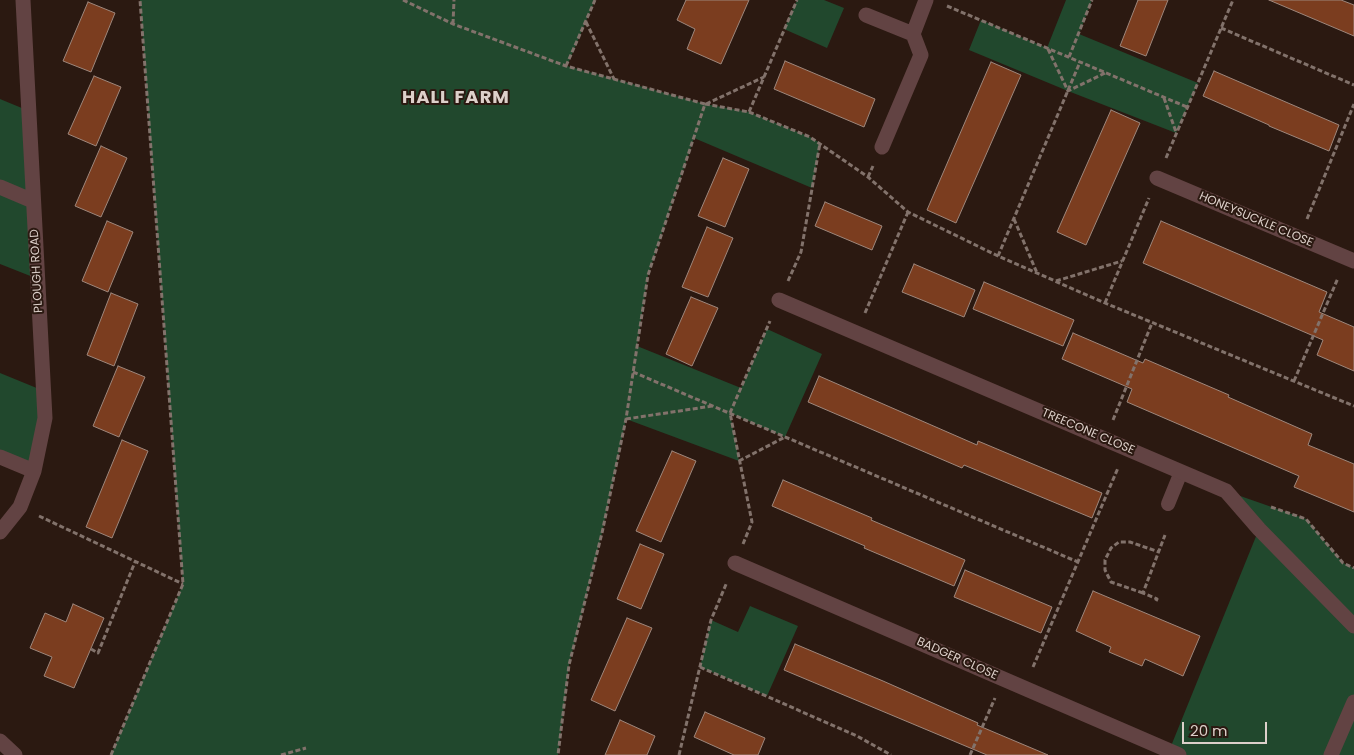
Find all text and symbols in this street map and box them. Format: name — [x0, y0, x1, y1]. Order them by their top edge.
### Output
district label: HALL FARM — [401, 87, 511, 109]
street label: HONEYSUCKLE CLOSE — [1197, 189, 1315, 251]
street label: PLOUGH ROAD — [28, 229, 46, 313]
street label: TREECONE CLOSE — [1039, 406, 1137, 458]
street label: BADGER CLOSE — [914, 635, 1000, 683]
scale bar — [1184, 712, 1269, 744]
text: 20 m — [1190, 720, 1228, 741]

